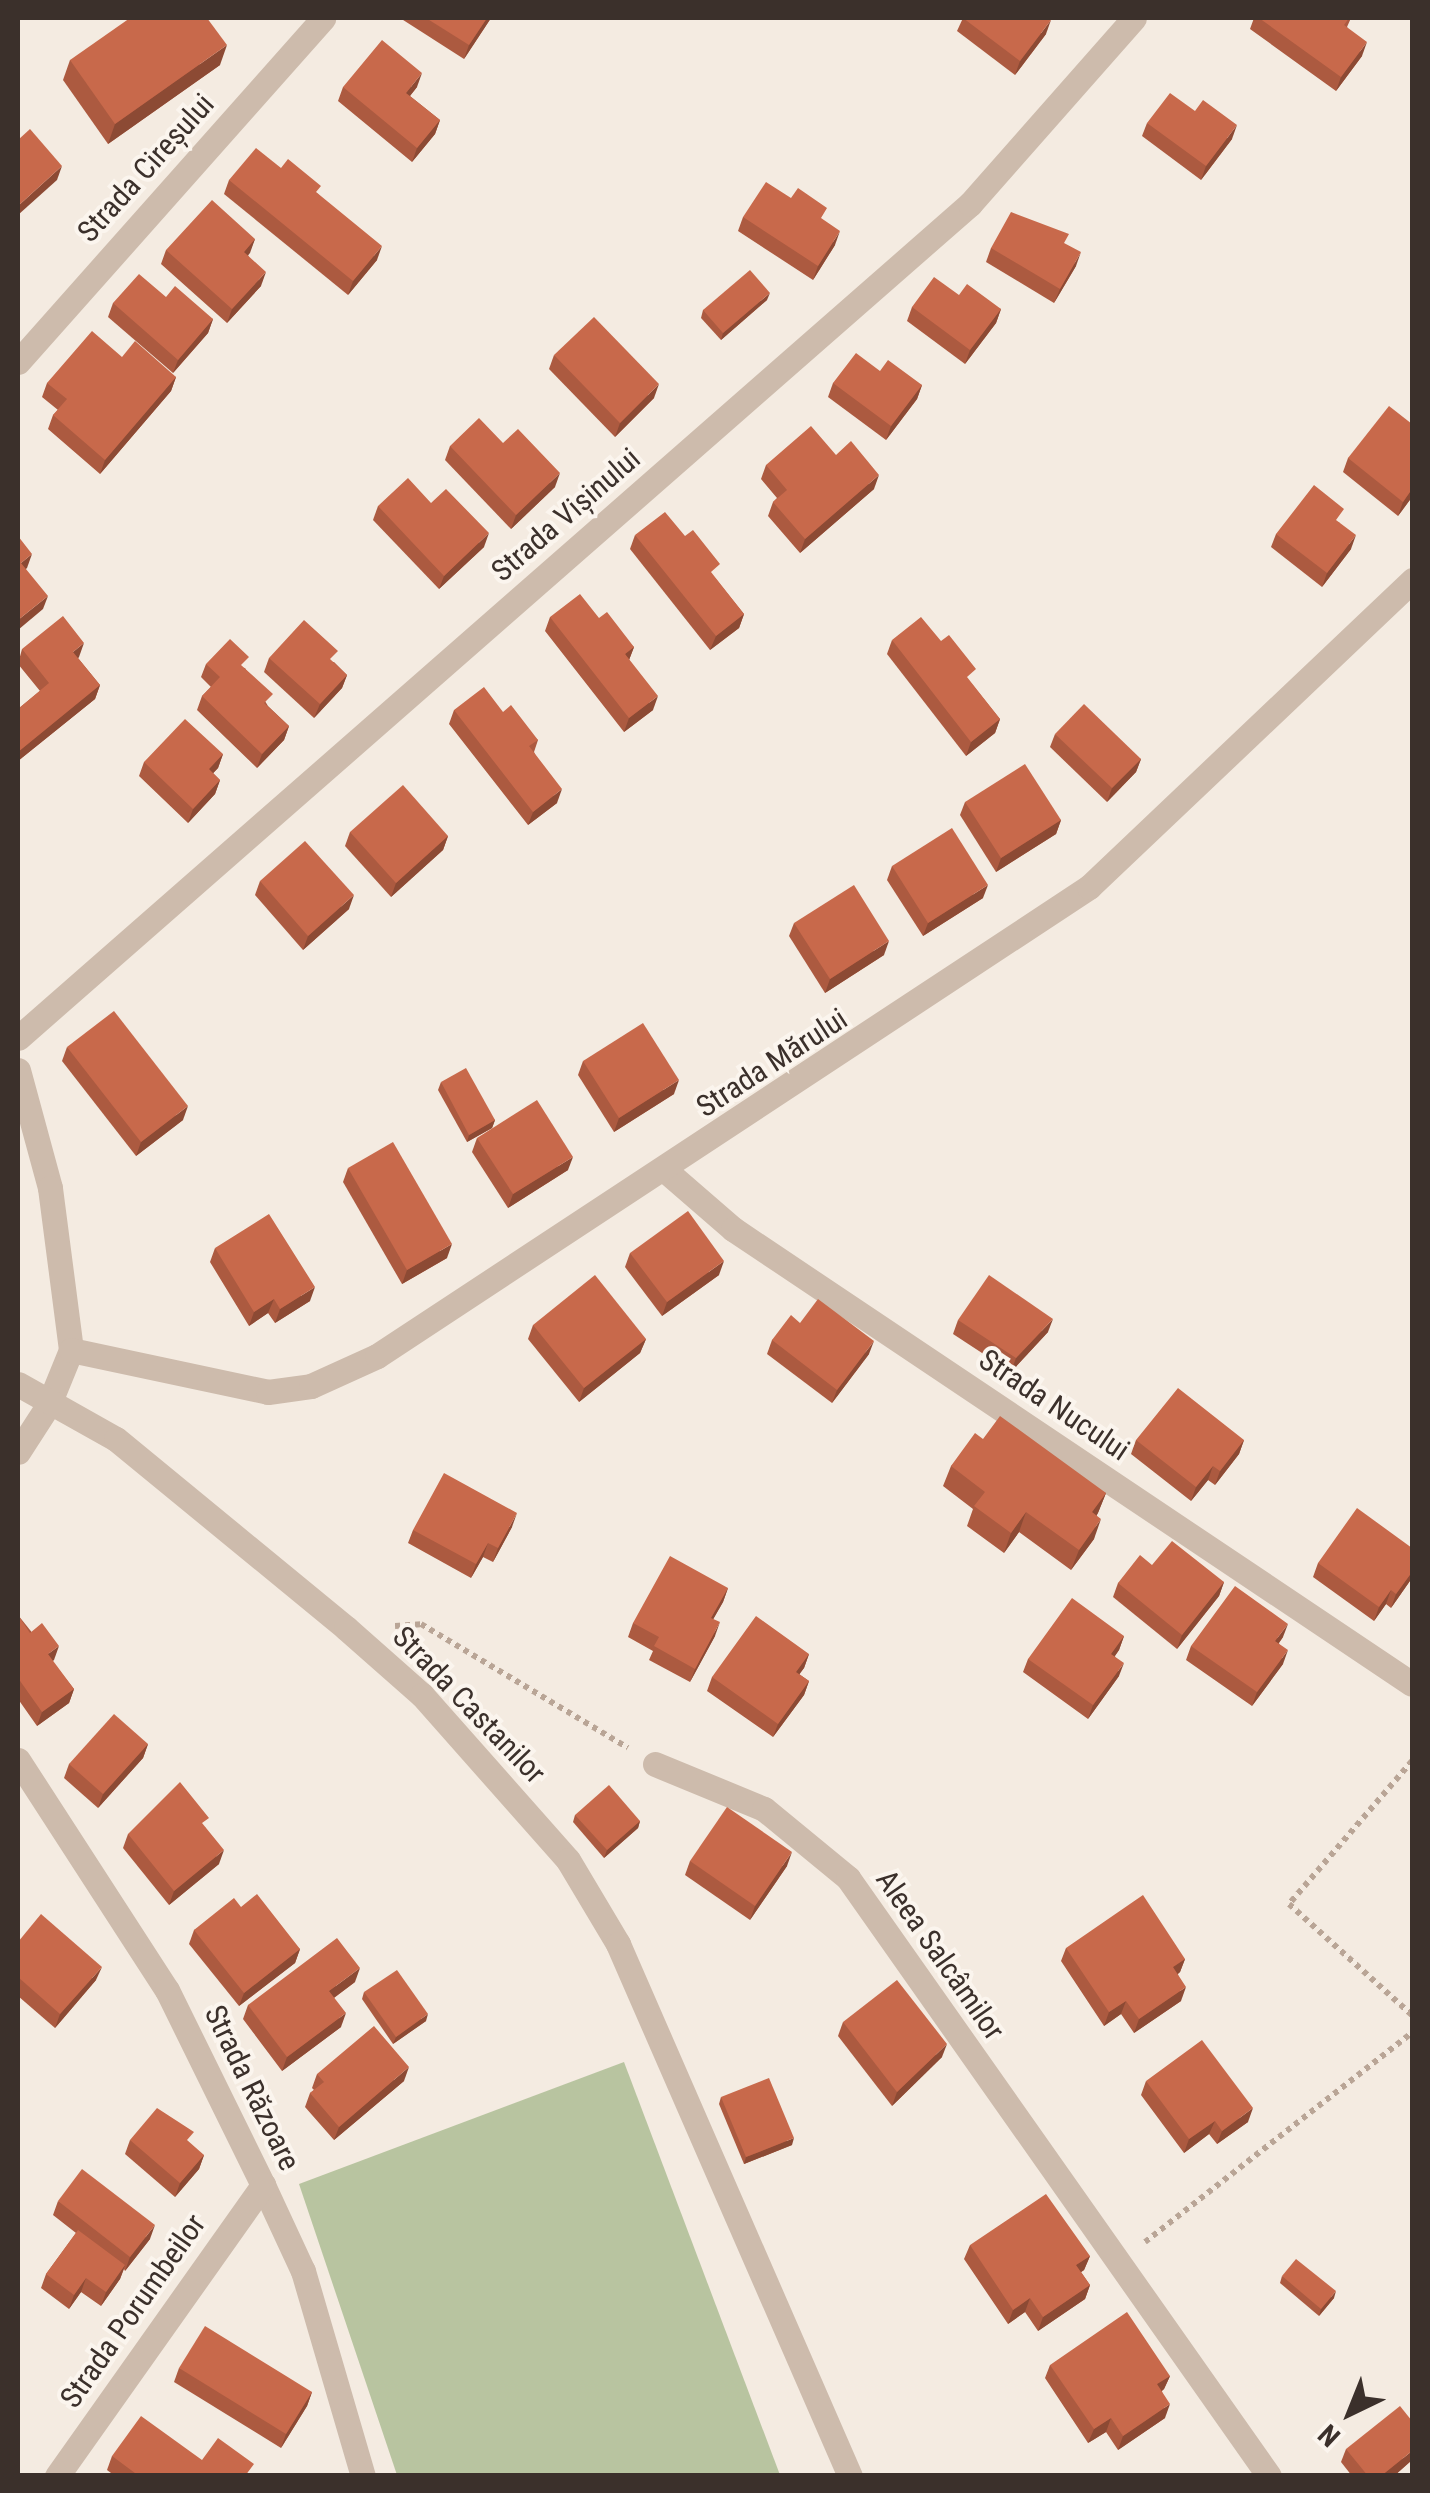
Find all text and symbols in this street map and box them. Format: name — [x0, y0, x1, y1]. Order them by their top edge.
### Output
street label: Strada Cireșului — [70, 87, 222, 249]
street label: Strada Vișinului — [484, 441, 648, 589]
street label: Strada Mărului — [690, 1001, 854, 1125]
street label: Strada Nucului — [972, 1342, 1136, 1468]
street label: Strada Castanilor — [385, 1619, 553, 1791]
street label: Aleea Salcâmilor — [868, 1863, 1012, 2047]
street label: Strada Răzoare — [197, 2000, 307, 2176]
street label: Strada Porumbeilor — [53, 2207, 213, 2415]
north arrow — [1300, 2363, 1400, 2463]
text: N — [1312, 2417, 1347, 2453]

